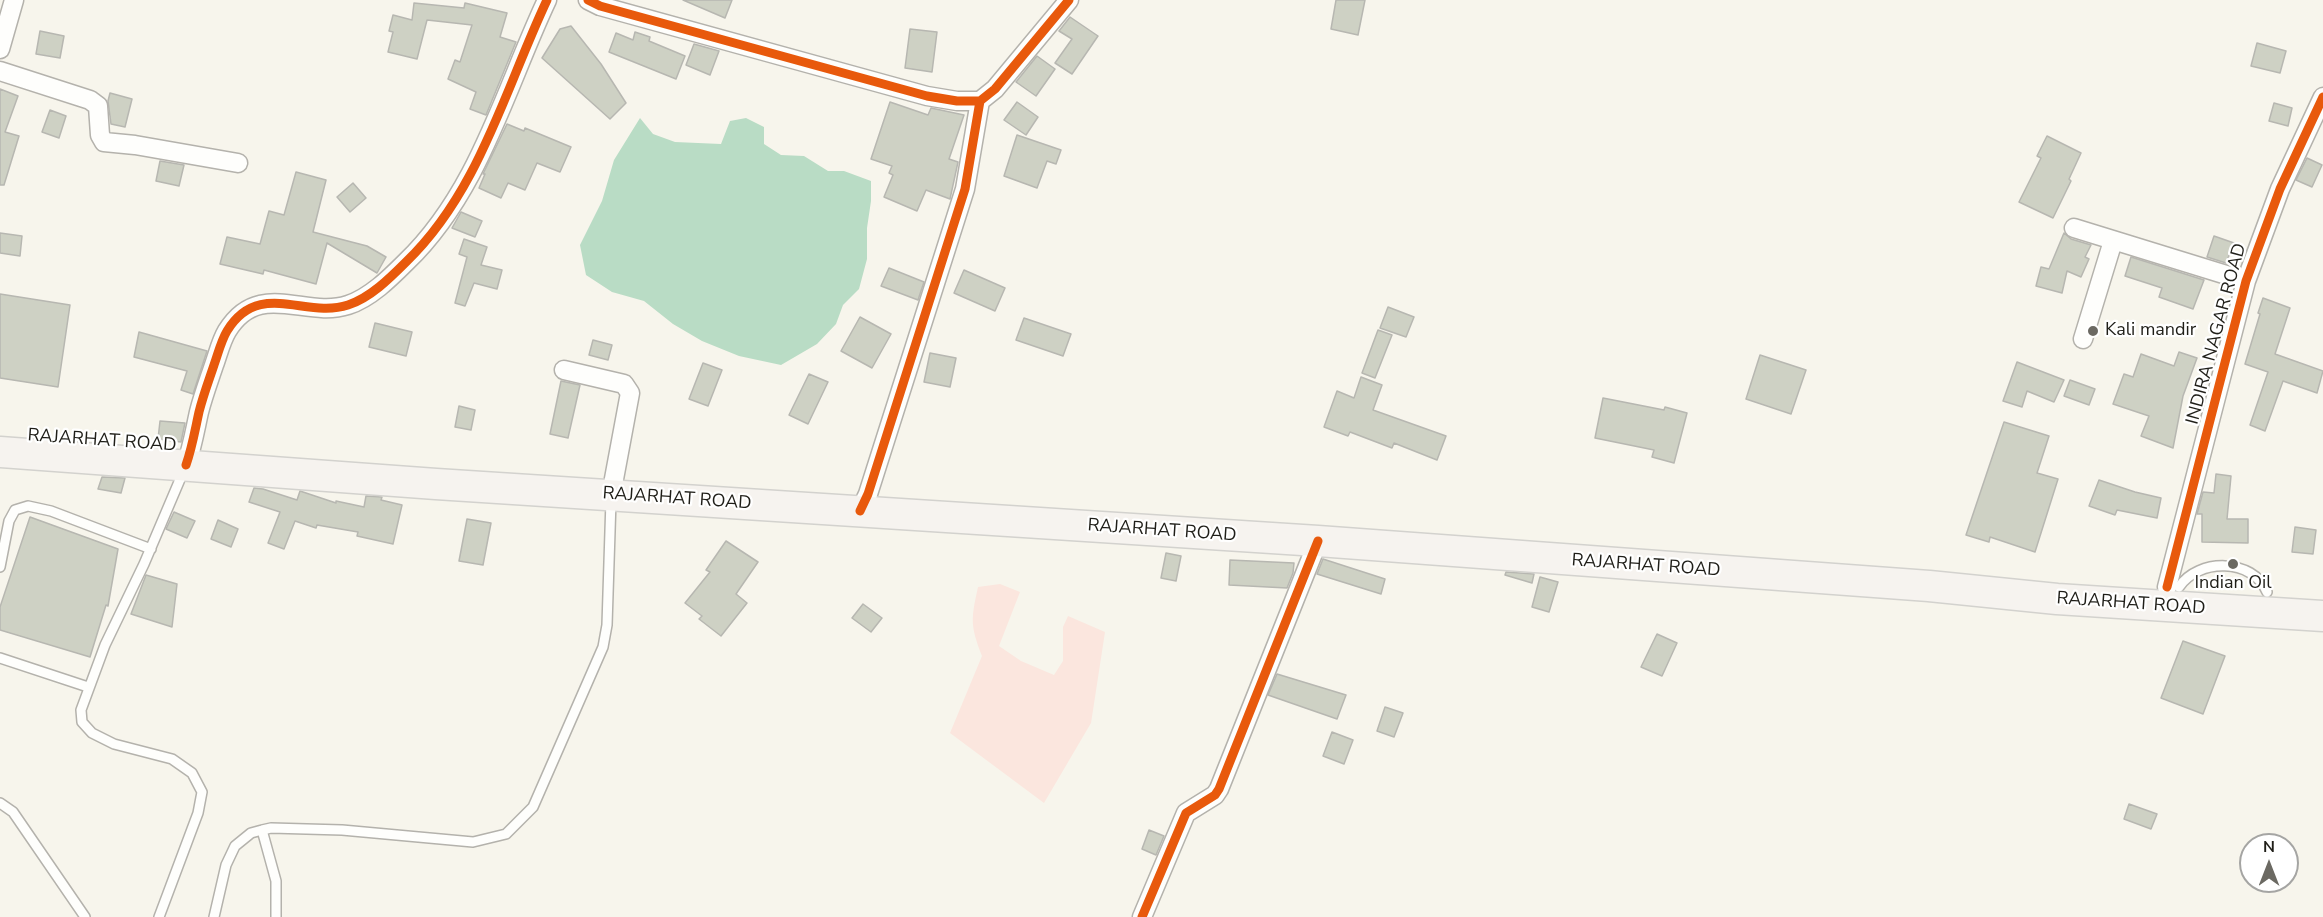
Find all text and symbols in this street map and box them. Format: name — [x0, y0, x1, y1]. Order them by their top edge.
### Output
street label: INDIRA NAGAR ROAD — [2182, 241, 2252, 427]
place label: Kali mandir — [2105, 320, 2196, 342]
marker: Kali mandir — [2086, 324, 2100, 338]
street label: RAJARHAT ROAD — [27, 425, 177, 457]
street label: RAJARHAT ROAD — [602, 483, 752, 515]
street label: RAJARHAT ROAD — [1087, 515, 1237, 547]
street label: RAJARHAT ROAD — [1571, 550, 1721, 582]
marker: Indian Oil — [2226, 557, 2240, 571]
place label: Indian Oil — [2194, 573, 2272, 595]
street label: RAJARHAT ROAD — [2056, 588, 2206, 620]
north arrow — [2239, 833, 2299, 893]
text: N — [2263, 836, 2275, 858]

